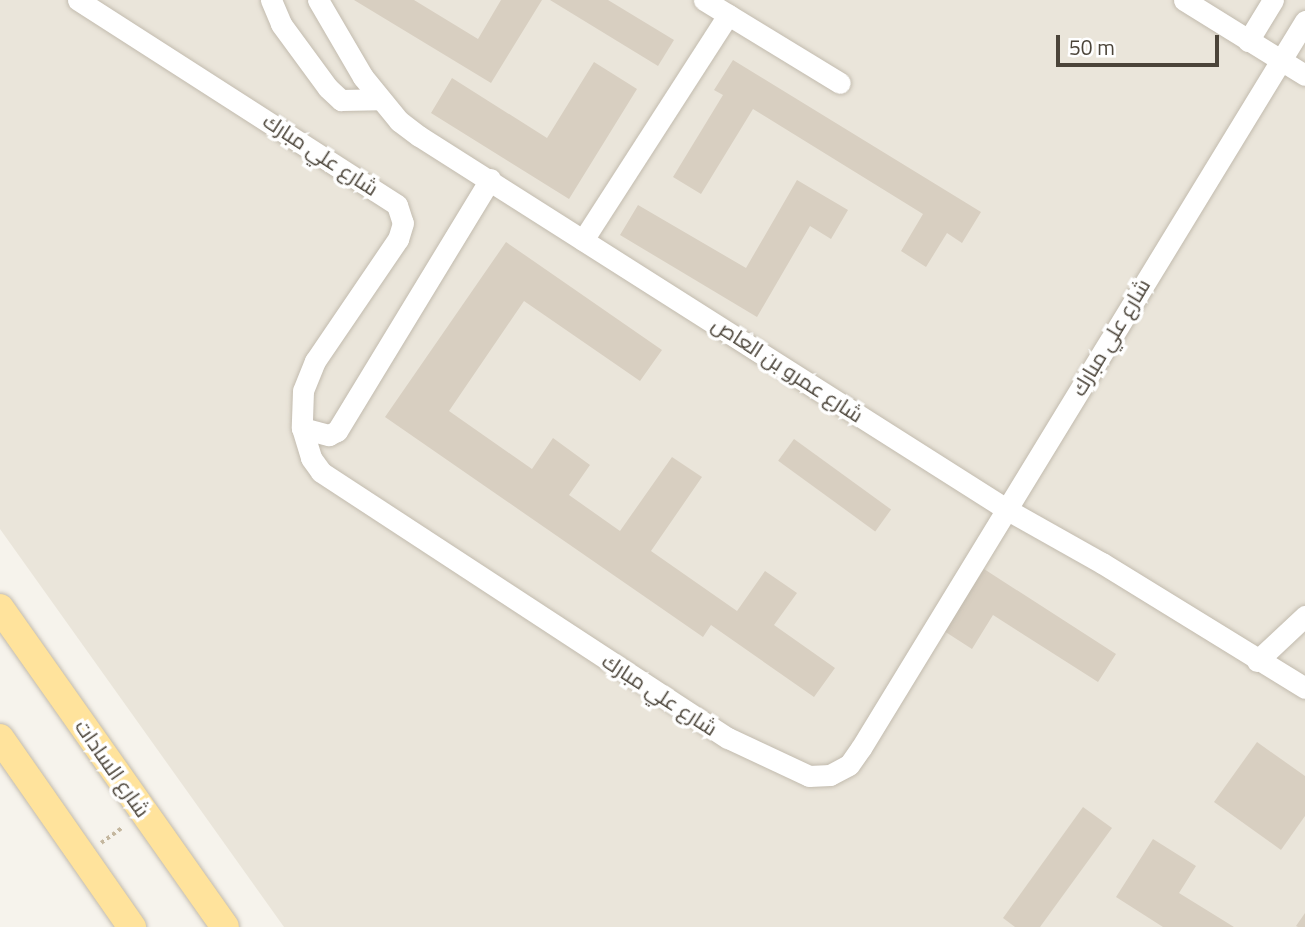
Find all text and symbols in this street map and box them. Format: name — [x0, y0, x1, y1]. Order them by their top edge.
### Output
scale bar — [1060, 21, 1223, 65]
text: 50 m — [1069, 31, 1115, 63]
street label: شارع علي مبارك — [259, 107, 383, 201]
street label: شارع علي مبارك — [1065, 274, 1155, 400]
street label: شارع عمرو بن العاص — [708, 311, 868, 427]
street label: شارع علي مبارك — [598, 647, 722, 741]
street label: شارع السادات — [70, 714, 156, 822]

